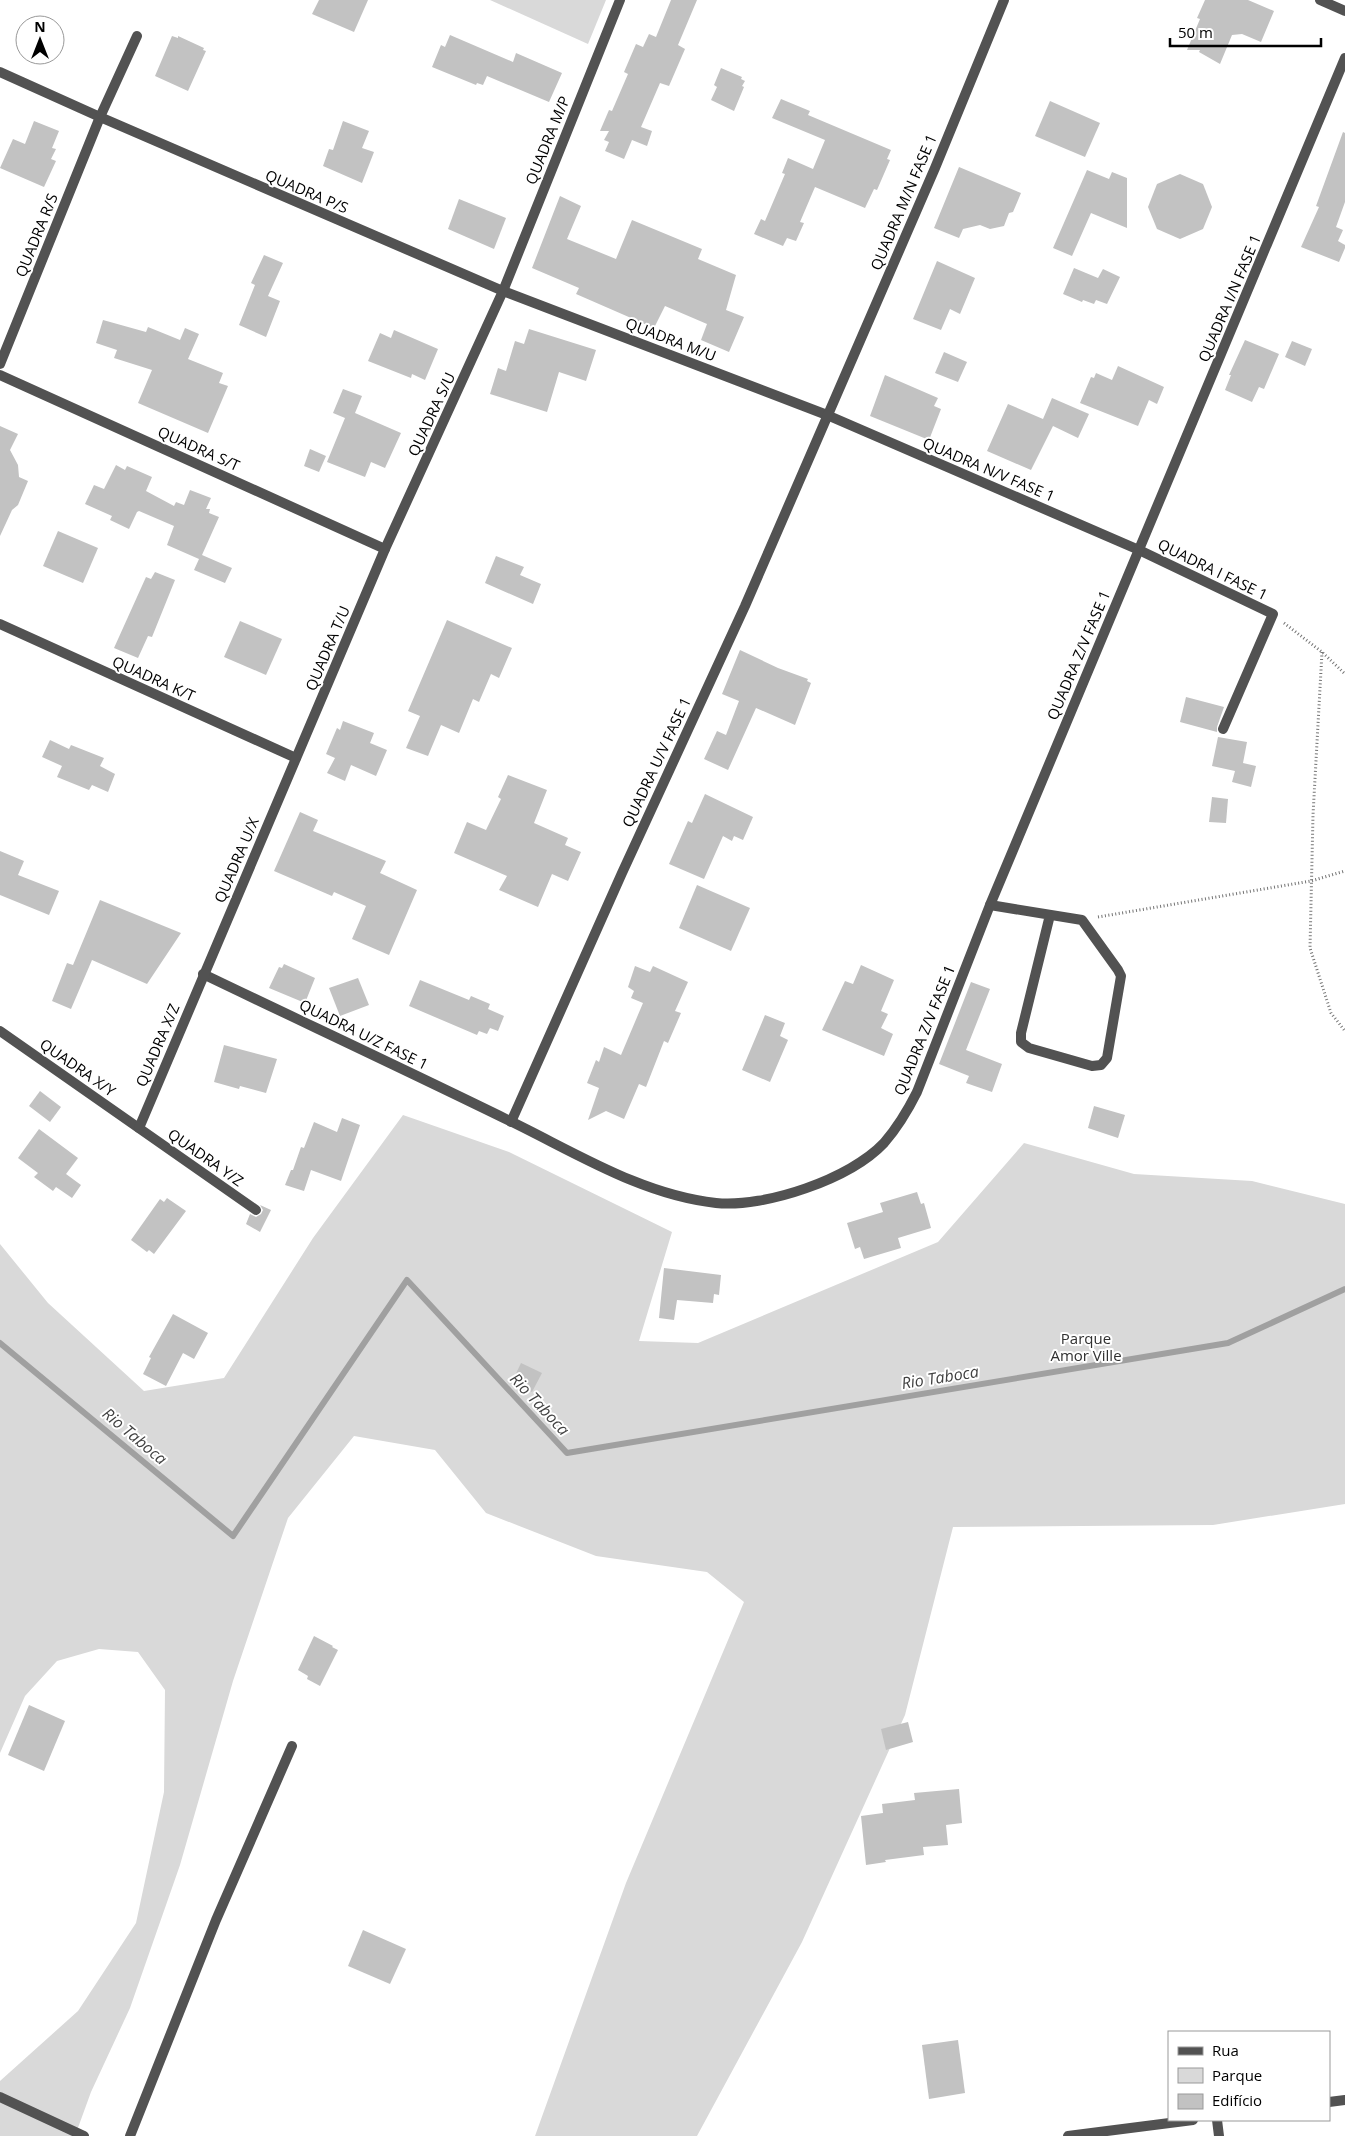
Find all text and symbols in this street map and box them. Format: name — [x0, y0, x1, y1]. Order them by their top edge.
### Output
north arrow — [15, 15, 65, 65]
scale bar — [1170, 15, 1321, 47]
text: N — [34, 17, 46, 36]
text: 50 m — [1178, 22, 1213, 42]
street label: QUADRA M/P — [520, 93, 574, 187]
street label: QUADRA M/N FASE 1 — [865, 131, 941, 273]
street label: QUADRA P/S — [262, 165, 352, 217]
street label: QUADRA R/S — [10, 190, 62, 280]
street label: QUADRA I/N FASE 1 — [1193, 231, 1265, 365]
street label: QUADRA M/U — [623, 313, 719, 365]
street label: QUADRA S/U — [403, 369, 459, 459]
street label: QUADRA S/T — [155, 421, 244, 475]
street label: QUADRA N/V FASE 1 — [920, 432, 1058, 506]
street label: QUADRA I FASE 1 — [1155, 534, 1271, 604]
street label: QUADRA Z/V FASE 1 — [1042, 587, 1114, 723]
street label: QUADRA T/U — [300, 603, 354, 693]
street label: QUADRA K/T — [109, 651, 199, 705]
street label: QUADRA U/V FASE 1 — [617, 694, 695, 830]
street label: QUADRA U/X — [209, 814, 263, 906]
street label: QUADRA Z/V FASE 1 — [889, 962, 959, 1098]
street label: QUADRA U/Z FASE 1 — [296, 994, 432, 1074]
street label: QUADRA X/Z — [131, 1000, 183, 1090]
street label: QUADRA X/Y — [36, 1034, 120, 1101]
street label: QUADRA Y/Z — [164, 1124, 248, 1190]
park label: Parque Amor Ville — [1050, 1328, 1122, 1365]
water label: Rio Taboca — [900, 1360, 980, 1394]
water label: Rio Taboca — [505, 1368, 575, 1440]
water label: Rio Taboca — [98, 1403, 172, 1469]
legend — [1168, 2031, 1330, 2121]
text: Rua — [1212, 2040, 1239, 2060]
text: Parque — [1212, 2065, 1262, 2085]
text: Edifício — [1212, 2090, 1262, 2110]

